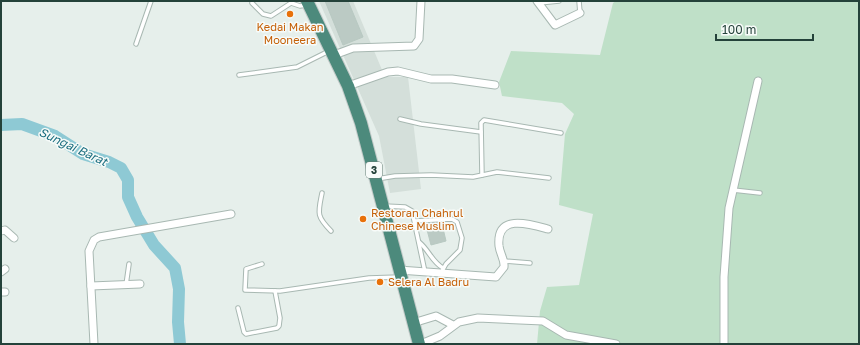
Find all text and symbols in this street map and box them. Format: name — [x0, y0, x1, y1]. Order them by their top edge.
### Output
marker: Kedai Makan Mooneera — [285, 9, 295, 19]
scale bar — [716, 16, 813, 42]
place label: Kedai Makan Mooneera — [256, 20, 324, 46]
text: 100 m — [722, 22, 756, 37]
water label: Sungai Barat — [37, 124, 111, 169]
road number: 3 — [366, 162, 382, 178]
place label: Restoran Chahrul Chinese Muslim — [371, 206, 464, 232]
marker: Restoran Chahrul Chinese Muslim — [358, 214, 368, 224]
place label: Selera Al Badru — [388, 275, 469, 288]
marker: Selera Al Badru — [375, 277, 385, 287]

